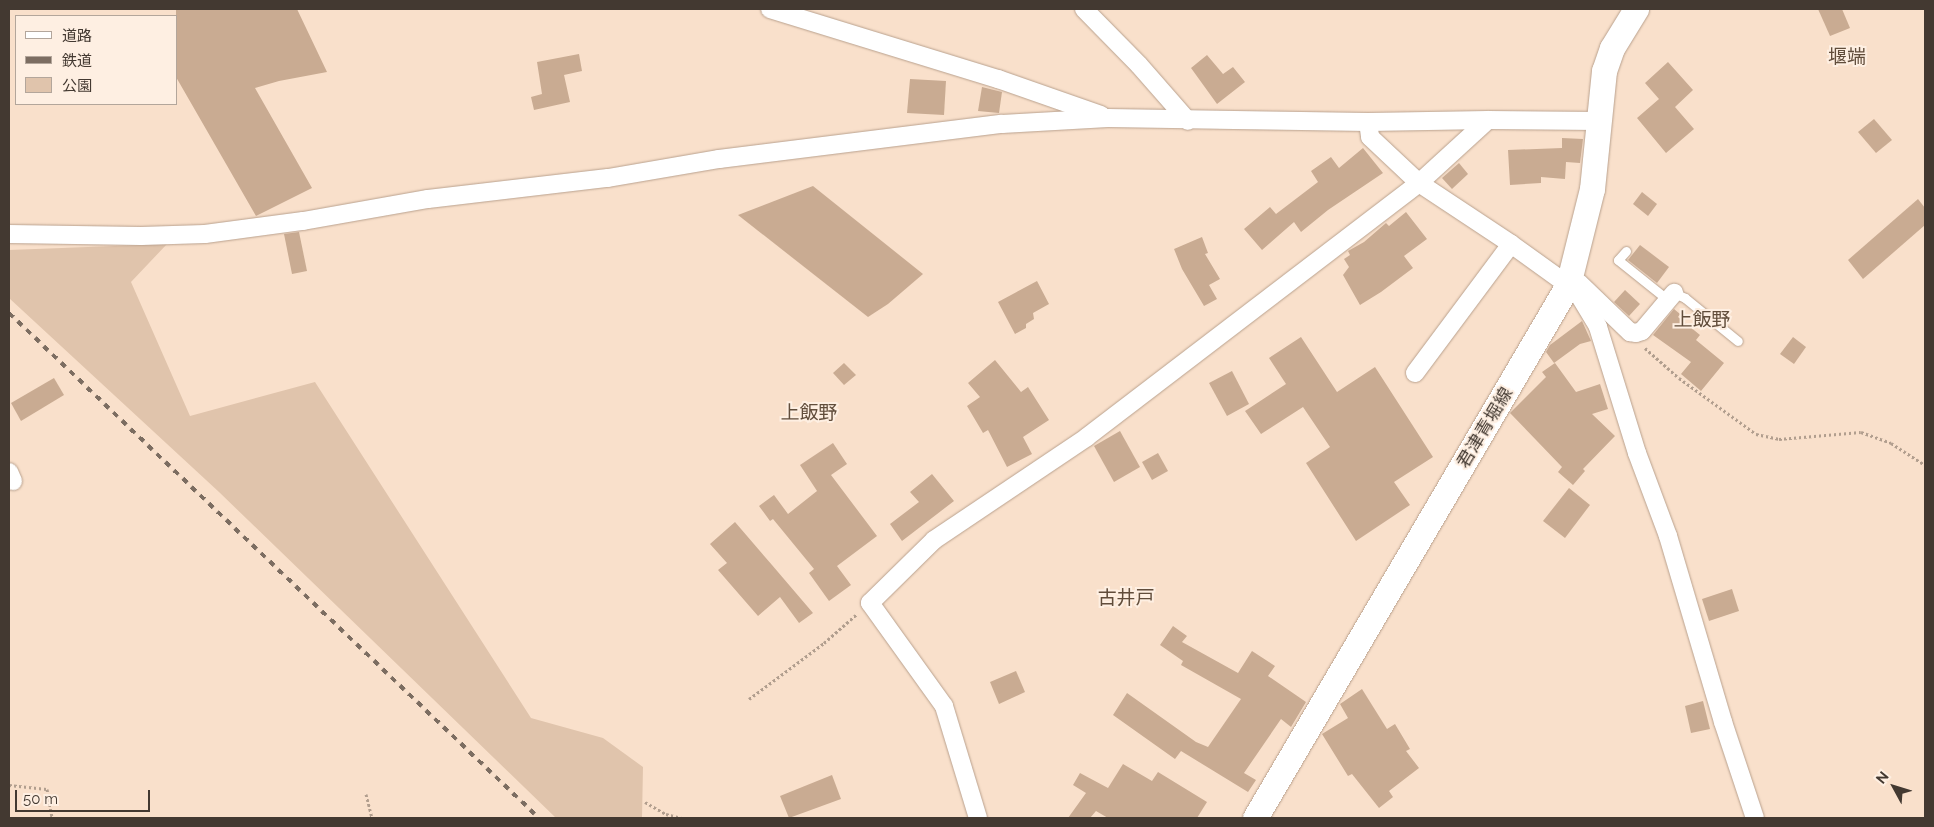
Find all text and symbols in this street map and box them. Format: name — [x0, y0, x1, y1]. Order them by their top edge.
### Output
legend — [15, 15, 178, 105]
text: 道路 — [62, 27, 92, 45]
district label: 堰端 — [1828, 46, 1866, 68]
text: 鉄道 — [62, 52, 92, 70]
text: 公園 — [62, 77, 92, 95]
district label: 上飯野 — [1674, 309, 1730, 331]
street label: 君津青堀線 — [1453, 384, 1517, 472]
district label: 上飯野 — [781, 402, 837, 424]
district label: 古井戸 — [1098, 587, 1154, 609]
north arrow — [1869, 762, 1919, 812]
text: N — [1873, 768, 1892, 787]
scale bar — [18, 780, 152, 812]
text: 50 m — [23, 790, 58, 808]

